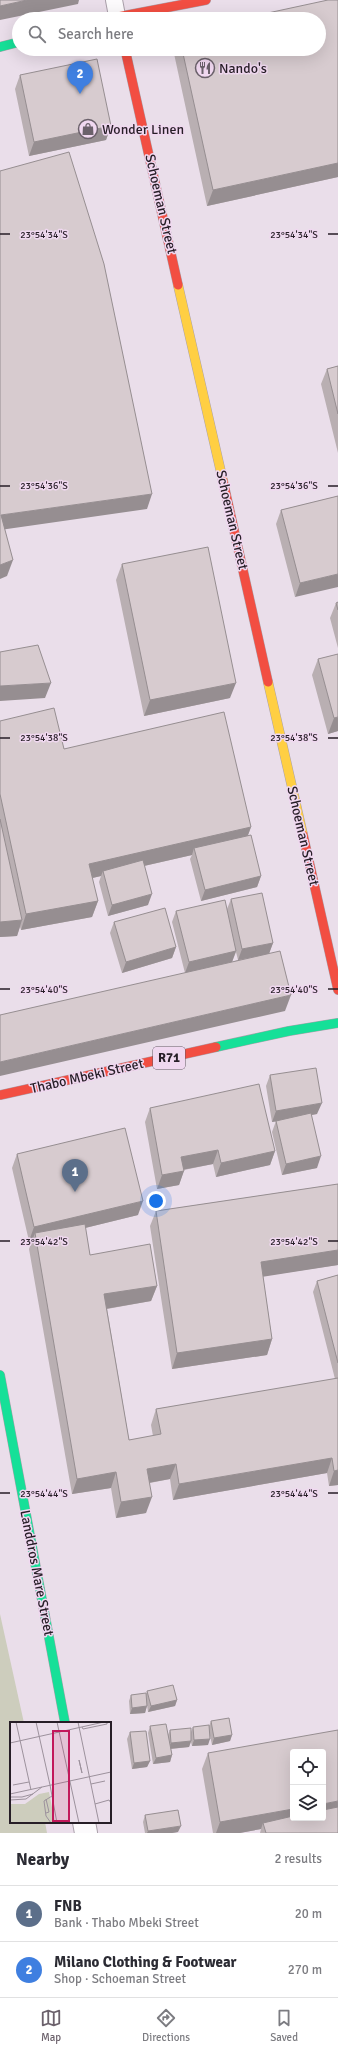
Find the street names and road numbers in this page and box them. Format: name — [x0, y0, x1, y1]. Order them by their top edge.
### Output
street label: Schoeman Street — [141, 153, 181, 256]
street label: Schoeman Street — [212, 469, 252, 572]
street label: Schoeman Street — [283, 785, 323, 888]
road number: R71 — [153, 1047, 185, 1069]
street label: Thabo Mbeki Street — [29, 1055, 145, 1097]
street label: Landdros Mare Street — [16, 1509, 58, 1638]

